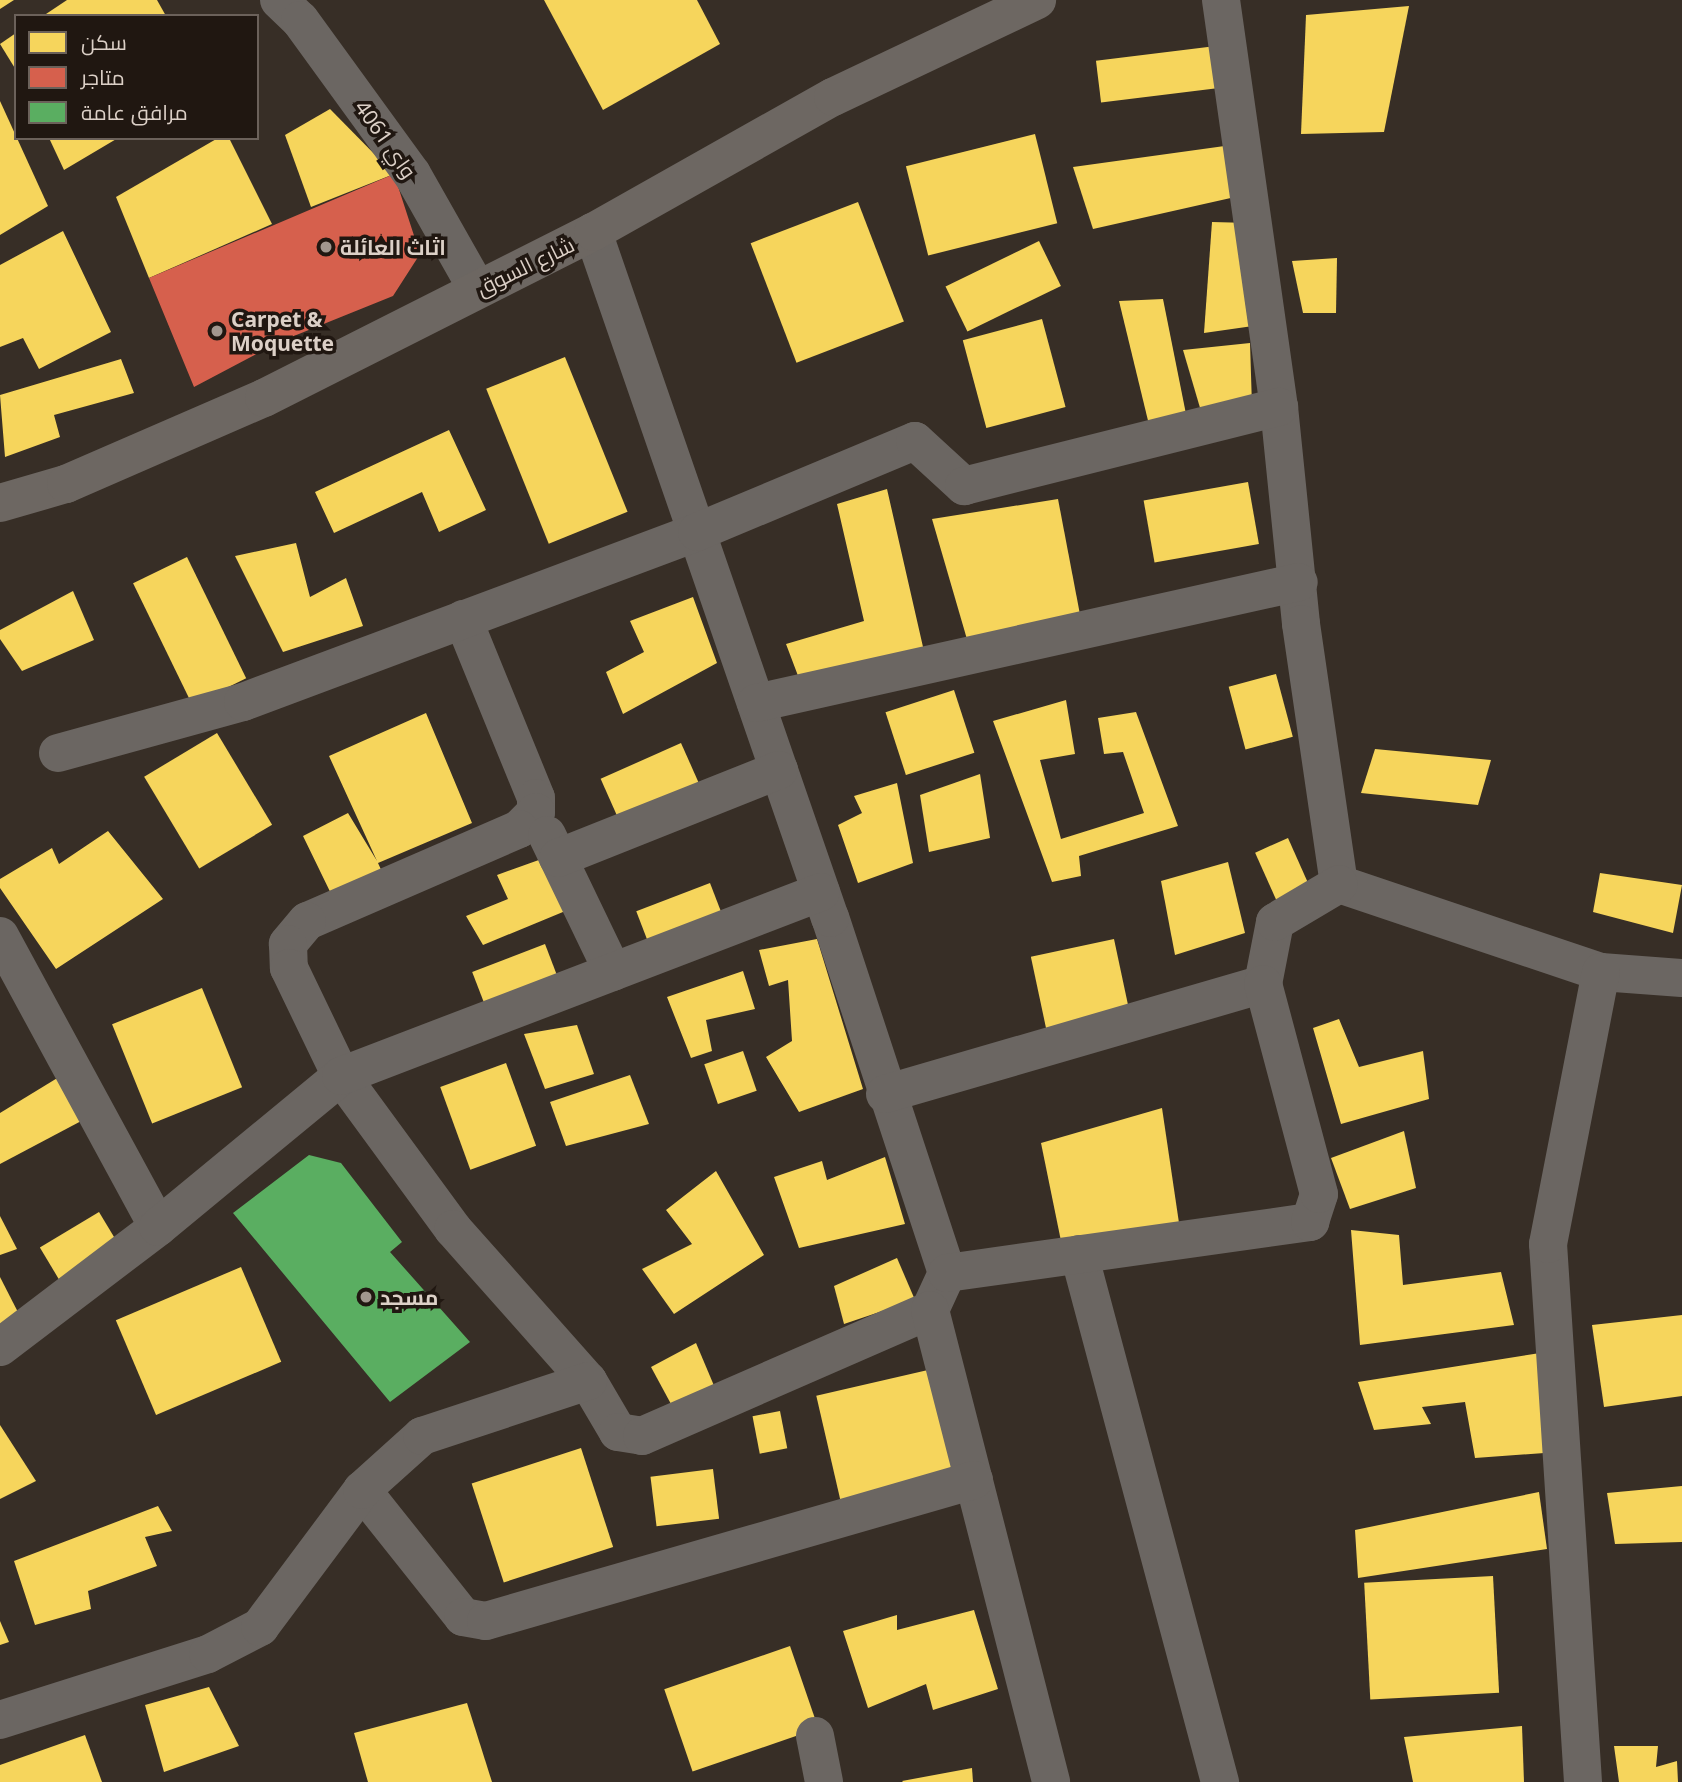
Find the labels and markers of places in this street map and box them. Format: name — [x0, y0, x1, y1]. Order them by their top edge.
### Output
place label: اثاث العائلة — [340, 234, 446, 260]
marker: اثاث العائلة — [318, 239, 334, 255]
place label: Carpet & Moquette — [231, 306, 334, 356]
marker: Carpet & Moquette — [209, 323, 225, 339]
place label: مسجد — [380, 1284, 438, 1310]
marker: مسجد — [358, 1289, 374, 1305]

